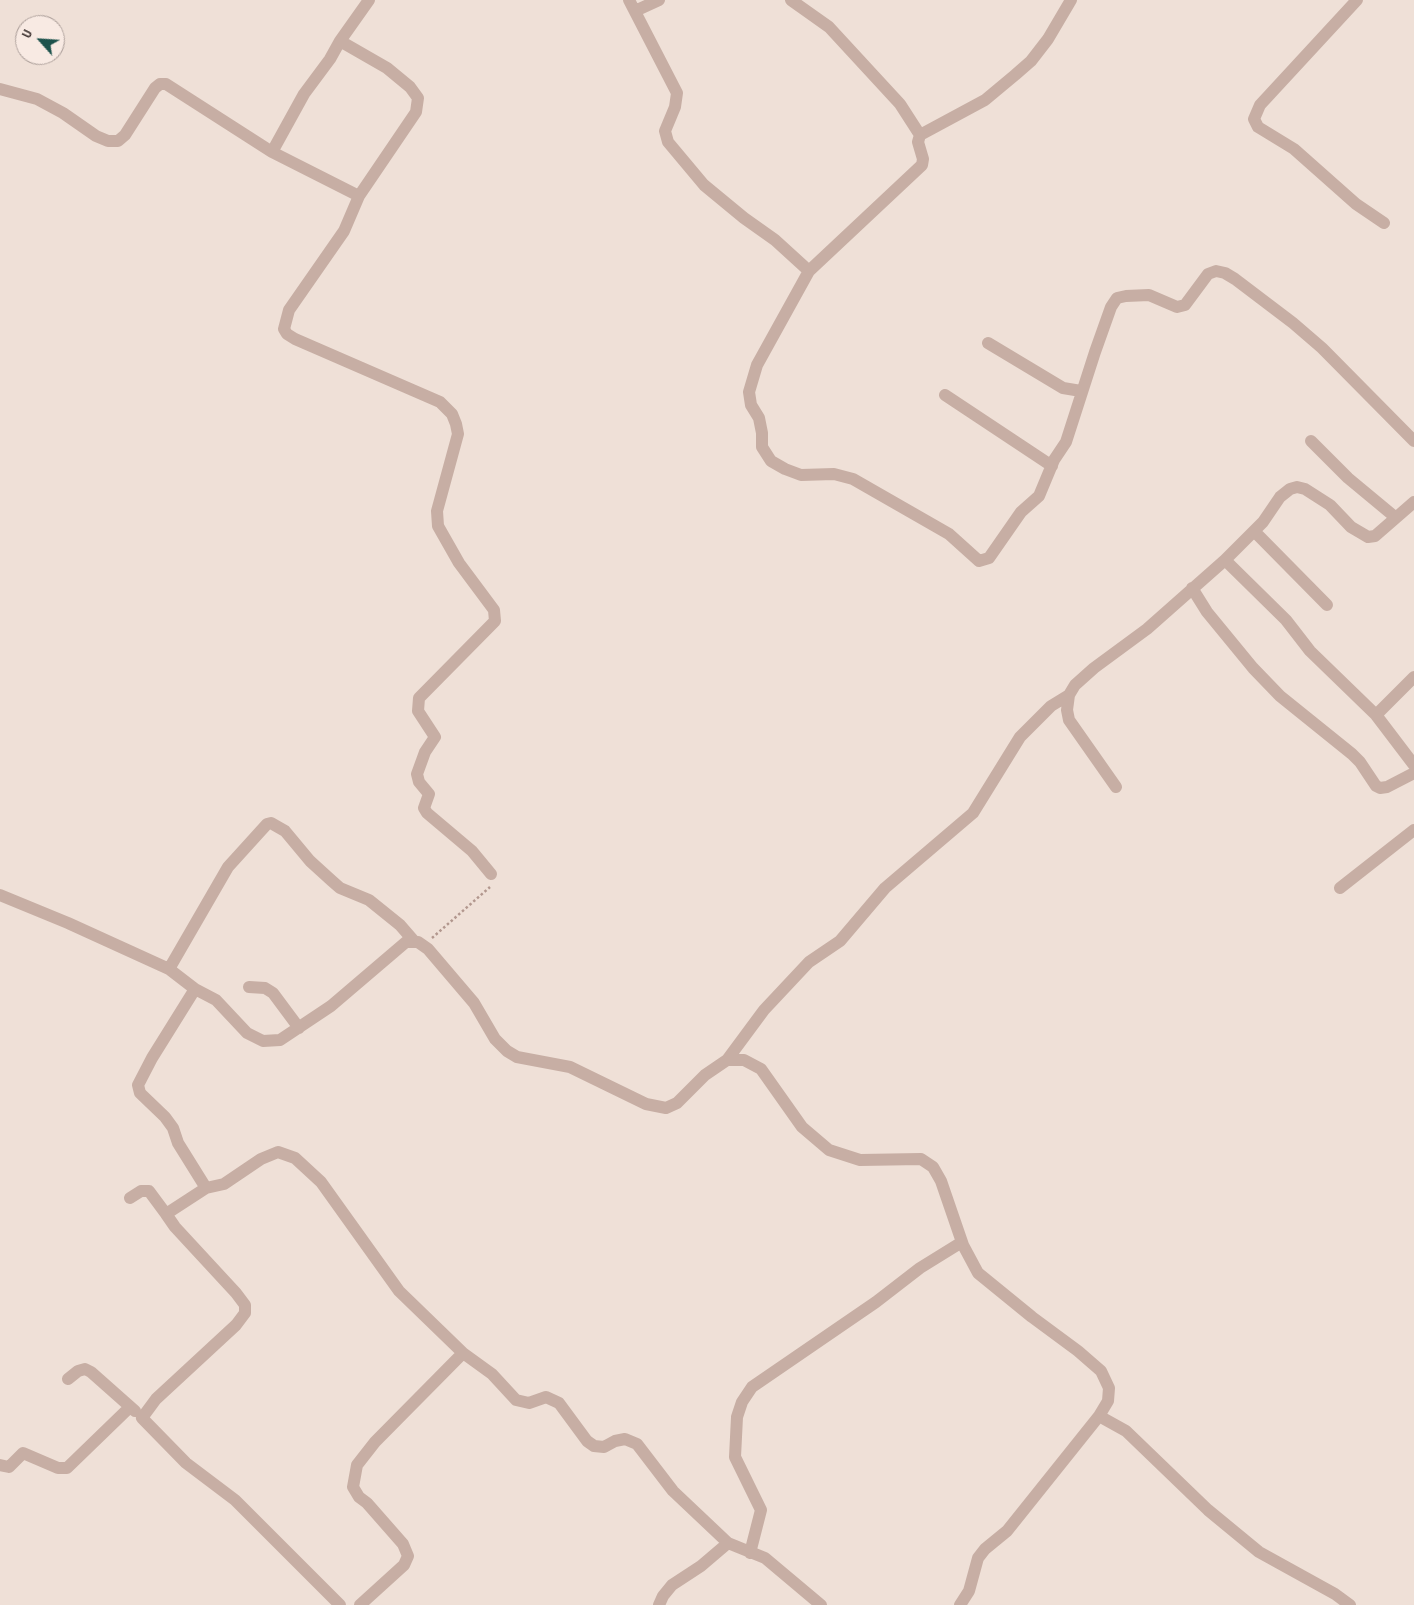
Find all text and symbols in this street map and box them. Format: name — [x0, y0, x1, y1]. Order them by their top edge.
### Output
north arrow — [15, 15, 65, 65]
text: U — [18, 27, 36, 41]

